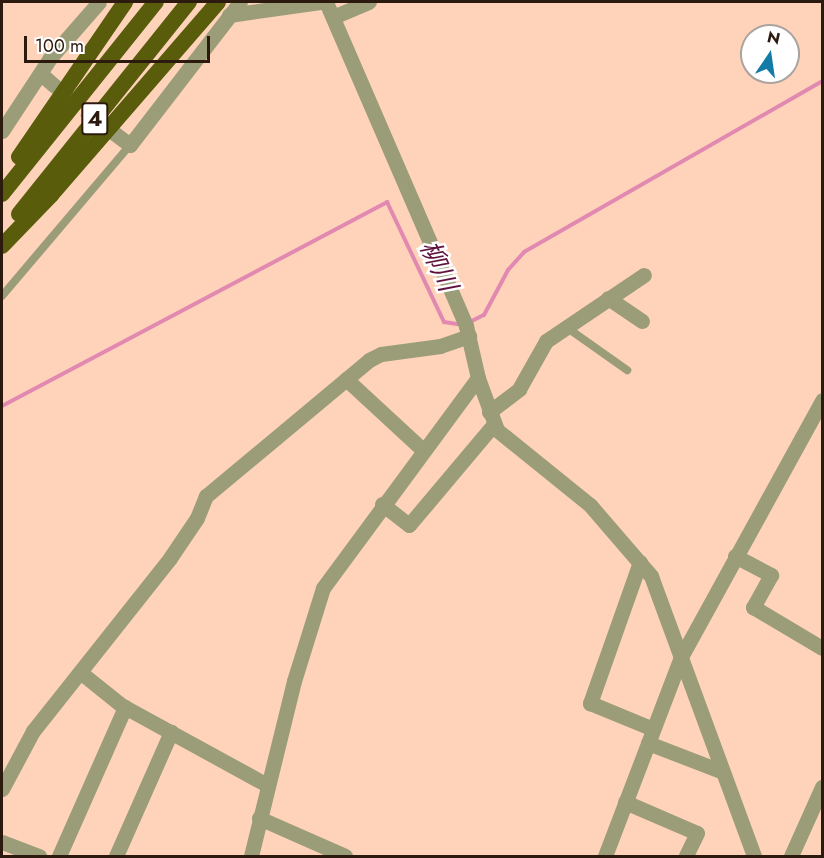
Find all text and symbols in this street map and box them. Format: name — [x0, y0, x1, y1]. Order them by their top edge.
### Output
scale bar — [27, 24, 213, 62]
north arrow — [740, 24, 800, 84]
text: N — [765, 25, 782, 51]
text: 100 m — [35, 33, 84, 59]
road number: 4 — [80, 100, 110, 138]
water label: 柳川 — [413, 236, 463, 296]

